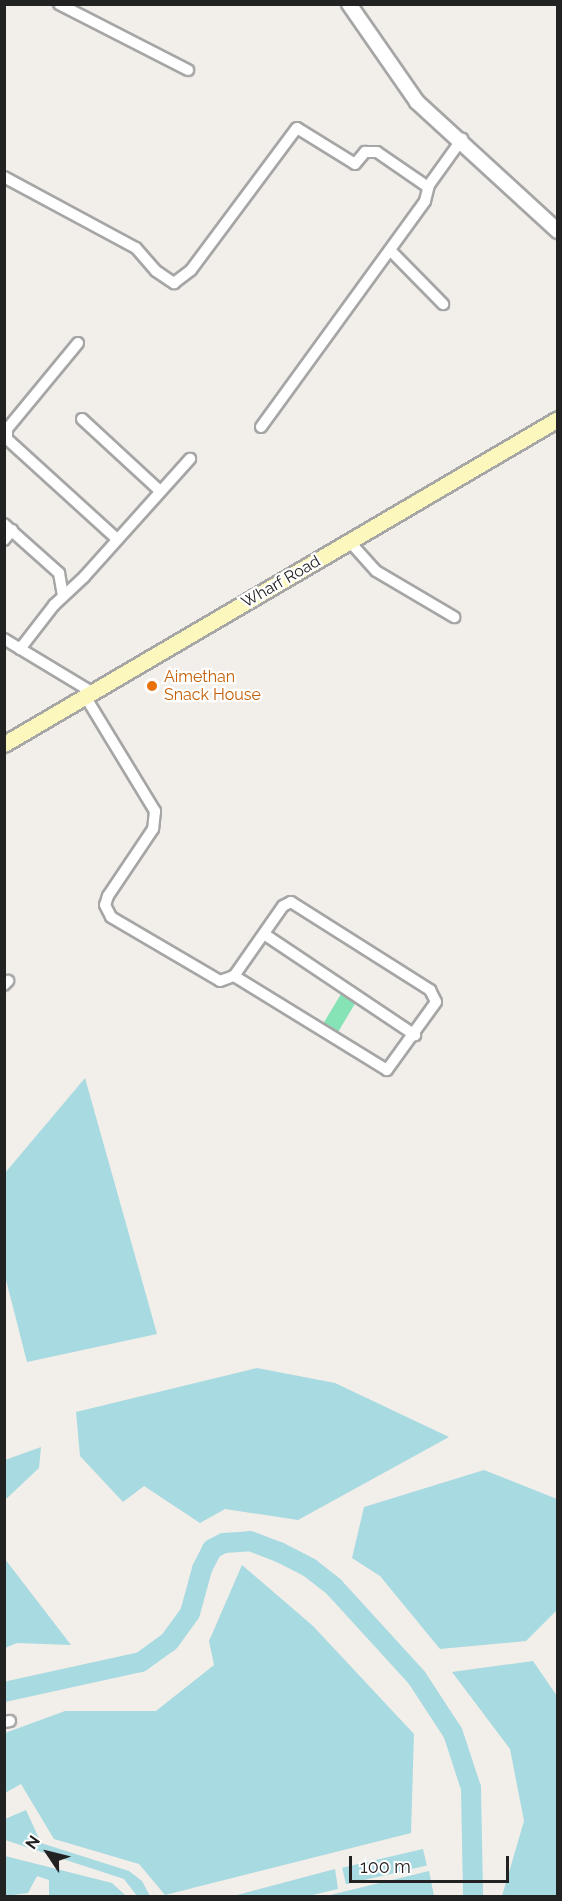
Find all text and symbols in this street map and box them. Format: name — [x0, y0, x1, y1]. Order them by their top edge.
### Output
street label: Wharf Road — [238, 552, 324, 612]
place label: Aimethan Snack House — [164, 667, 261, 705]
marker: Aimethan Snack House — [145, 679, 159, 693]
north arrow — [18, 1823, 78, 1883]
text: N — [22, 1832, 44, 1853]
scale bar — [352, 1844, 512, 1882]
text: 100 m — [360, 1856, 411, 1877]

